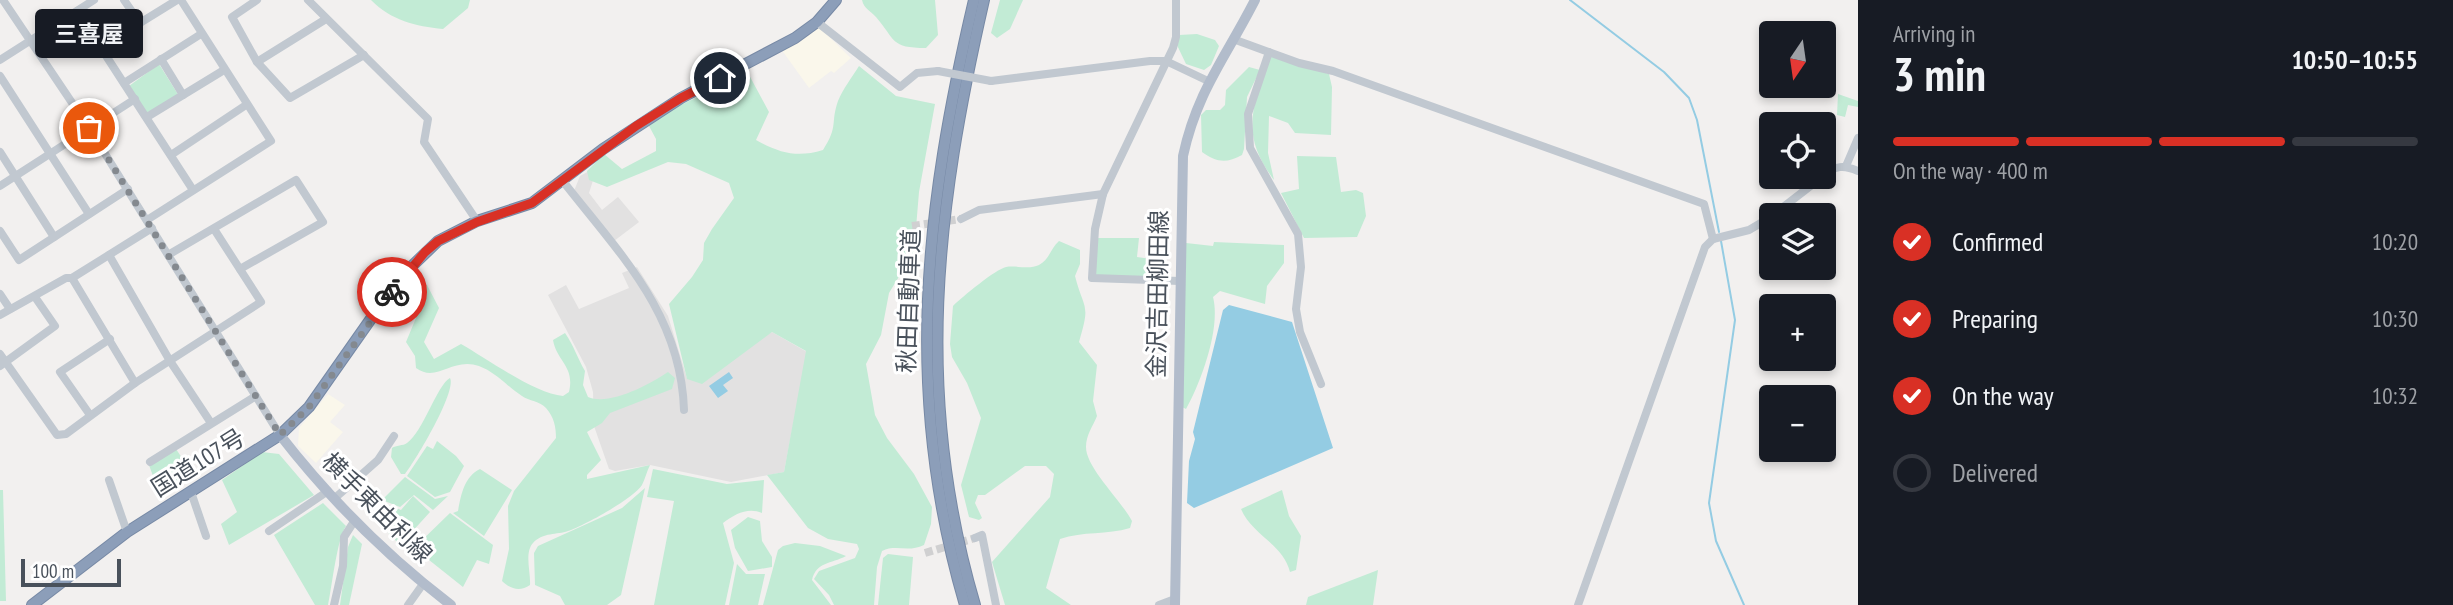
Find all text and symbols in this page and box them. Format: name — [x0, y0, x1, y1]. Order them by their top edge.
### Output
callout: 三喜屋 — [35, 9, 143, 58]
text: 三喜屋 — [55, 19, 124, 48]
text: Arriving in — [1893, 19, 1975, 48]
north arrow — [1759, 21, 1836, 98]
map controls — [1759, 21, 1836, 462]
text: 10:50–10:55 — [2291, 43, 2418, 76]
text: 3 min — [1893, 44, 1986, 104]
pin — [690, 48, 750, 108]
icon: home — [701, 59, 739, 97]
pin — [59, 98, 119, 158]
icon: bag — [70, 109, 108, 147]
button: locate — [1759, 112, 1836, 189]
text: On the way · 400 m — [1893, 156, 2048, 185]
button: layers — [1759, 203, 1836, 280]
street label: 金沢吉田柳田線 — [1141, 210, 1174, 378]
icon: check — [1893, 223, 1931, 261]
text: Confirmed — [1952, 225, 2043, 258]
text: 10:20 — [2372, 227, 2418, 256]
street label: 秋田自動車道 — [890, 228, 927, 373]
courier — [357, 257, 427, 327]
icon: bike — [373, 273, 411, 311]
button: + — [1759, 294, 1836, 371]
icon: check — [1893, 300, 1931, 338]
text: Preparing — [1952, 302, 2038, 335]
text: 10:30 — [2372, 304, 2418, 333]
icon: check — [1893, 377, 1931, 415]
text: On the way — [1952, 379, 2054, 412]
text: 10:32 — [2372, 381, 2418, 410]
button: − — [1759, 385, 1836, 462]
street label: 国道107号 — [145, 422, 250, 503]
street label: 横手東由利線 — [315, 446, 439, 570]
text: Delivered — [1952, 456, 2038, 489]
scale bar — [21, 556, 121, 588]
text: 100 m — [32, 559, 74, 583]

